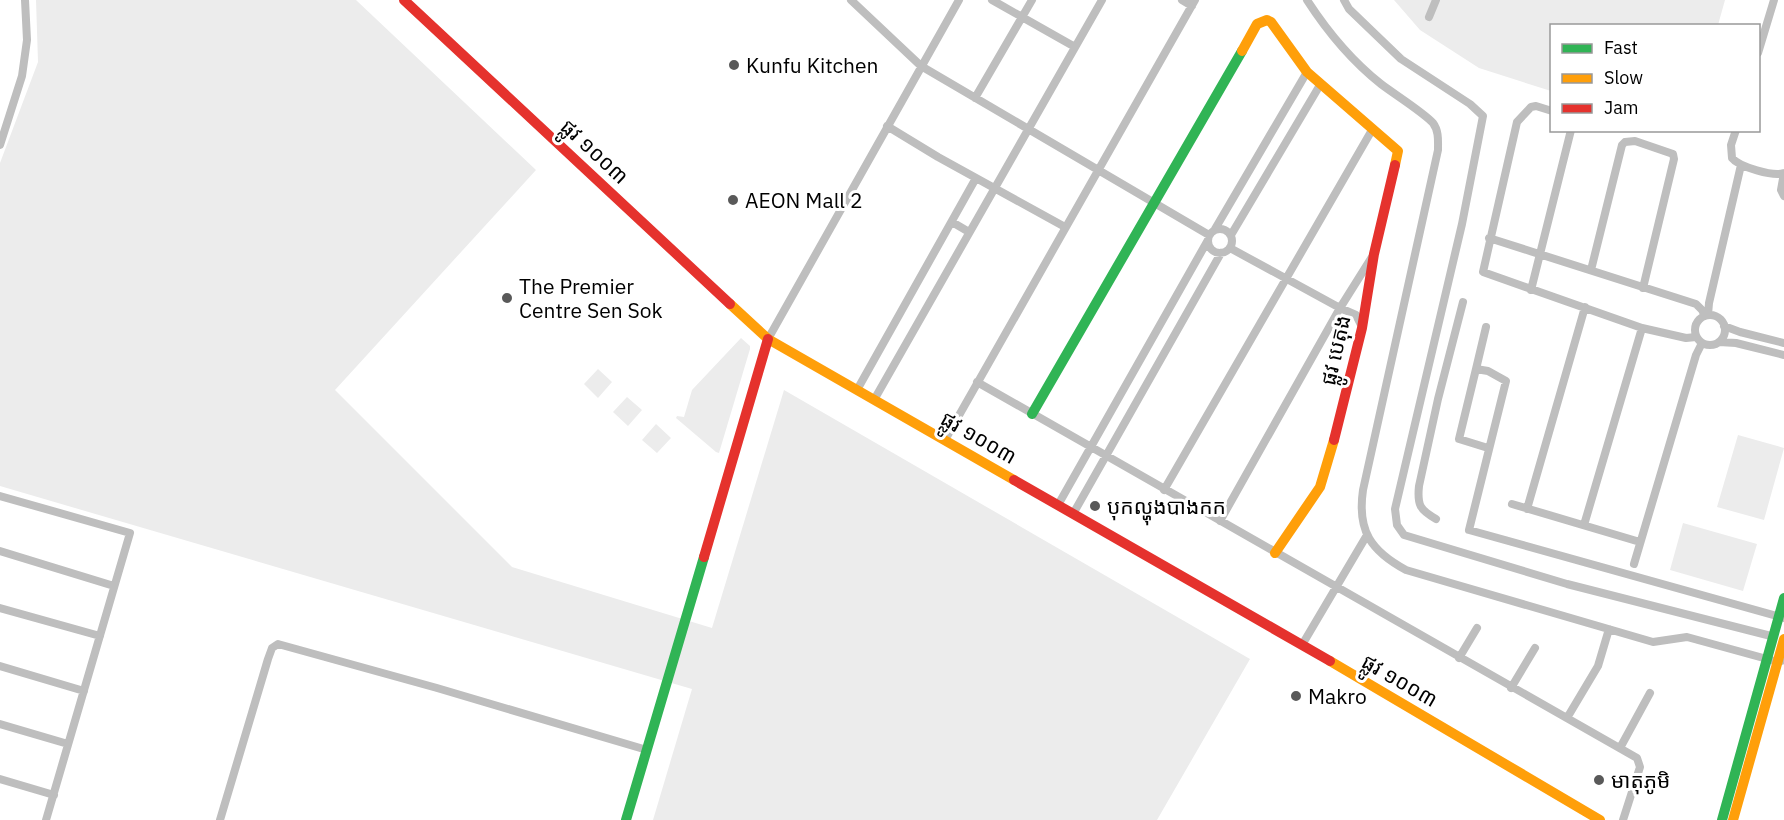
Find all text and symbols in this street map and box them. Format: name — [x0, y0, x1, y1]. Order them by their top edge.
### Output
legend — [1550, 24, 1760, 132]
text: Fast — [1604, 36, 1638, 59]
place label: Kunfu Kitchen — [746, 51, 878, 79]
marker: Kunfu Kitchen — [727, 58, 741, 72]
text: Slow — [1604, 66, 1643, 89]
text: Jam — [1604, 96, 1639, 119]
street label: ផ្លូវ ១០០៣ — [551, 112, 635, 194]
place label: AEON Mall 2 — [745, 186, 863, 214]
marker: AEON Mall 2 — [726, 193, 740, 207]
place label: The Premier Centre Sen Sok — [519, 272, 663, 324]
marker: The Premier Centre Sen Sok — [500, 291, 514, 305]
street label: ផ្លូវ បេតុង — [1313, 312, 1363, 389]
street label: ផ្លូវ ១០០៣ — [933, 404, 1022, 475]
place label: បុកល្ហុងបាងកក — [1107, 492, 1226, 526]
marker: បុកល្ហុងបាងកក — [1088, 499, 1102, 513]
street label: ផ្លូវ ១០០៣ — [1354, 647, 1443, 718]
place label: Makro — [1308, 682, 1367, 710]
marker: Makro — [1289, 689, 1303, 703]
place label: មាតុភូមិ — [1611, 766, 1670, 795]
marker: មាតុភូមិ — [1592, 773, 1606, 787]

